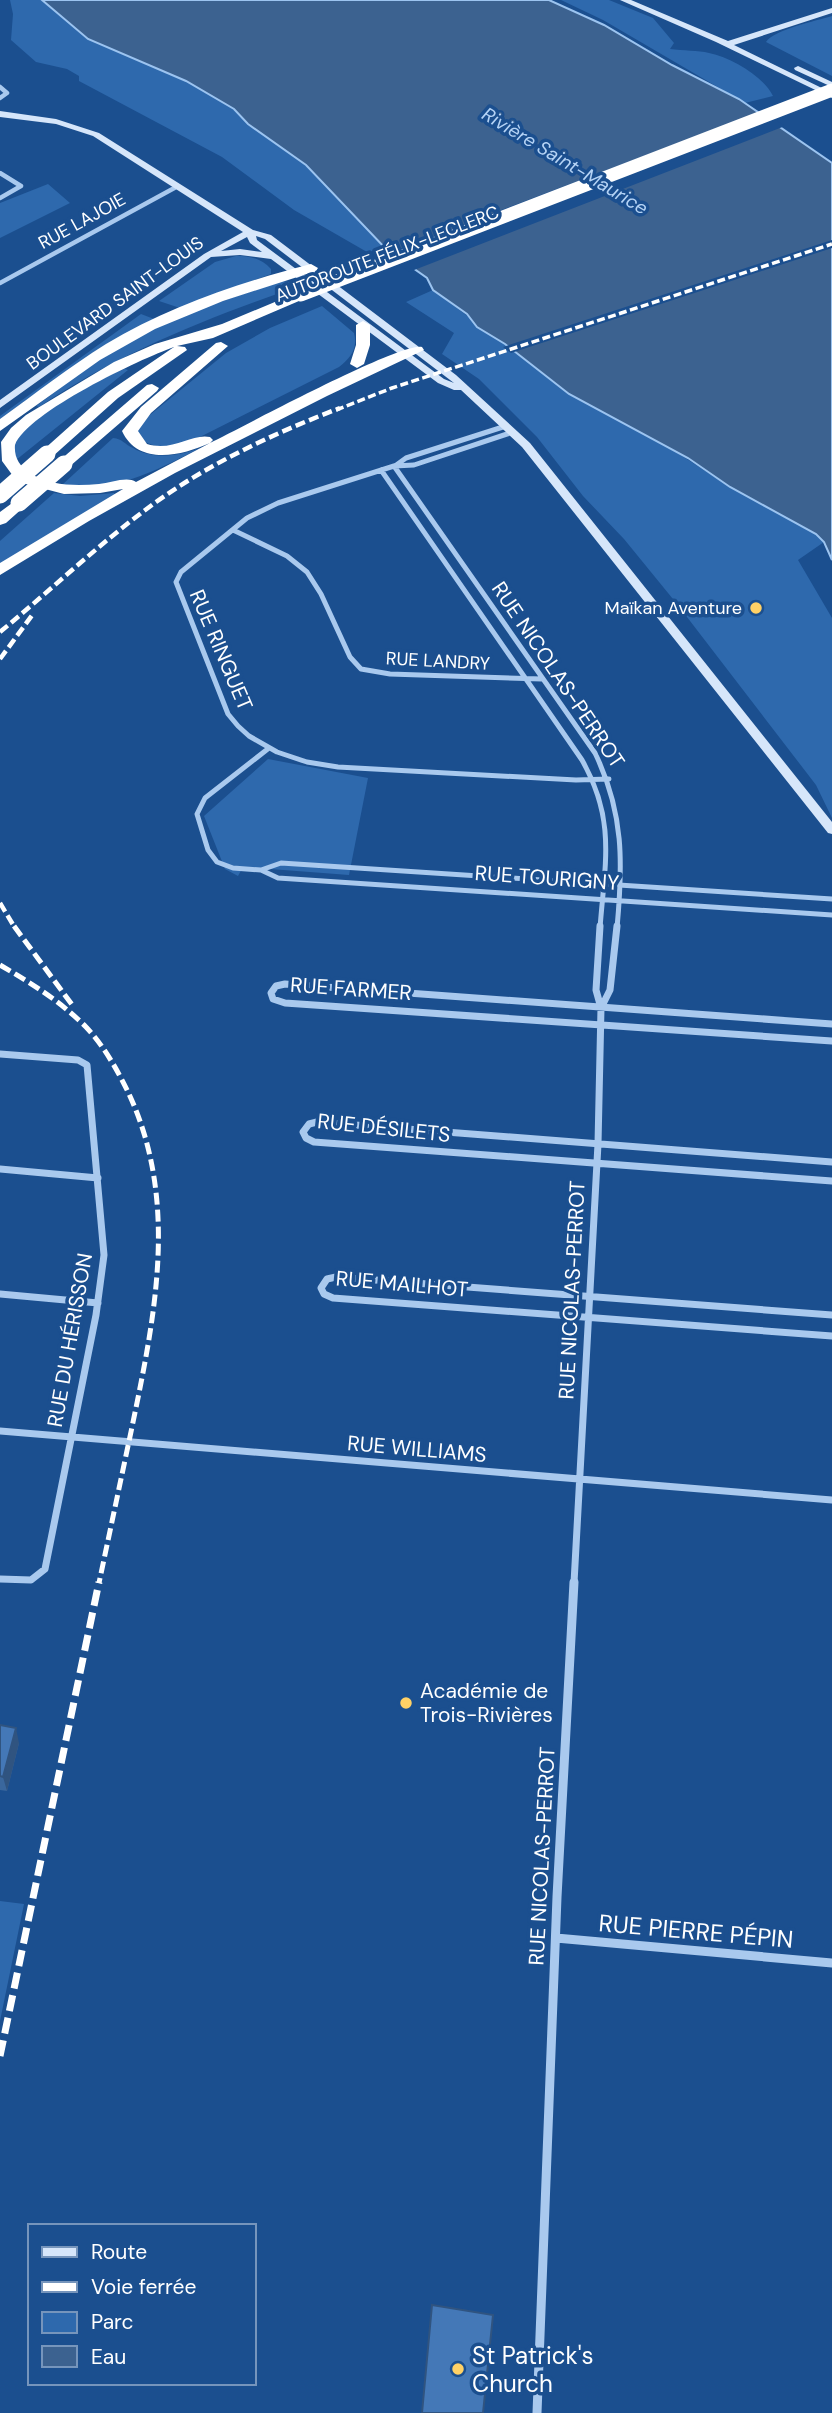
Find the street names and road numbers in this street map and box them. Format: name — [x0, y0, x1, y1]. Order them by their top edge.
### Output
street label: RUE LAJOIE — [34, 187, 130, 255]
street label: AUTOROUTE FÉLIX-LECLERC — [272, 200, 502, 308]
street label: BOULEVARD SAINT-LOUIS — [22, 231, 208, 375]
street label: RUE NICOLAS-PERROT — [485, 576, 631, 774]
street label: RUE RINGUET — [183, 585, 259, 715]
street label: RUE LANDRY — [385, 646, 491, 676]
street label: RUE TOURIGNY — [474, 859, 620, 897]
street label: RUE FARMER — [289, 971, 413, 1007]
street label: RUE DÉSILETS — [316, 1107, 452, 1149]
street label: RUE NICOLAS-PERROT — [552, 1180, 592, 1400]
street label: RUE DU HÉRISSON — [41, 1251, 99, 1429]
street label: RUE MAILHOT — [335, 1264, 470, 1304]
street label: RUE WILLIAMS — [346, 1429, 488, 1469]
street label: RUE NICOLAS-PERROT — [522, 1746, 562, 1966]
street label: RUE PIERRE PÉPIN — [597, 1907, 795, 1955]

